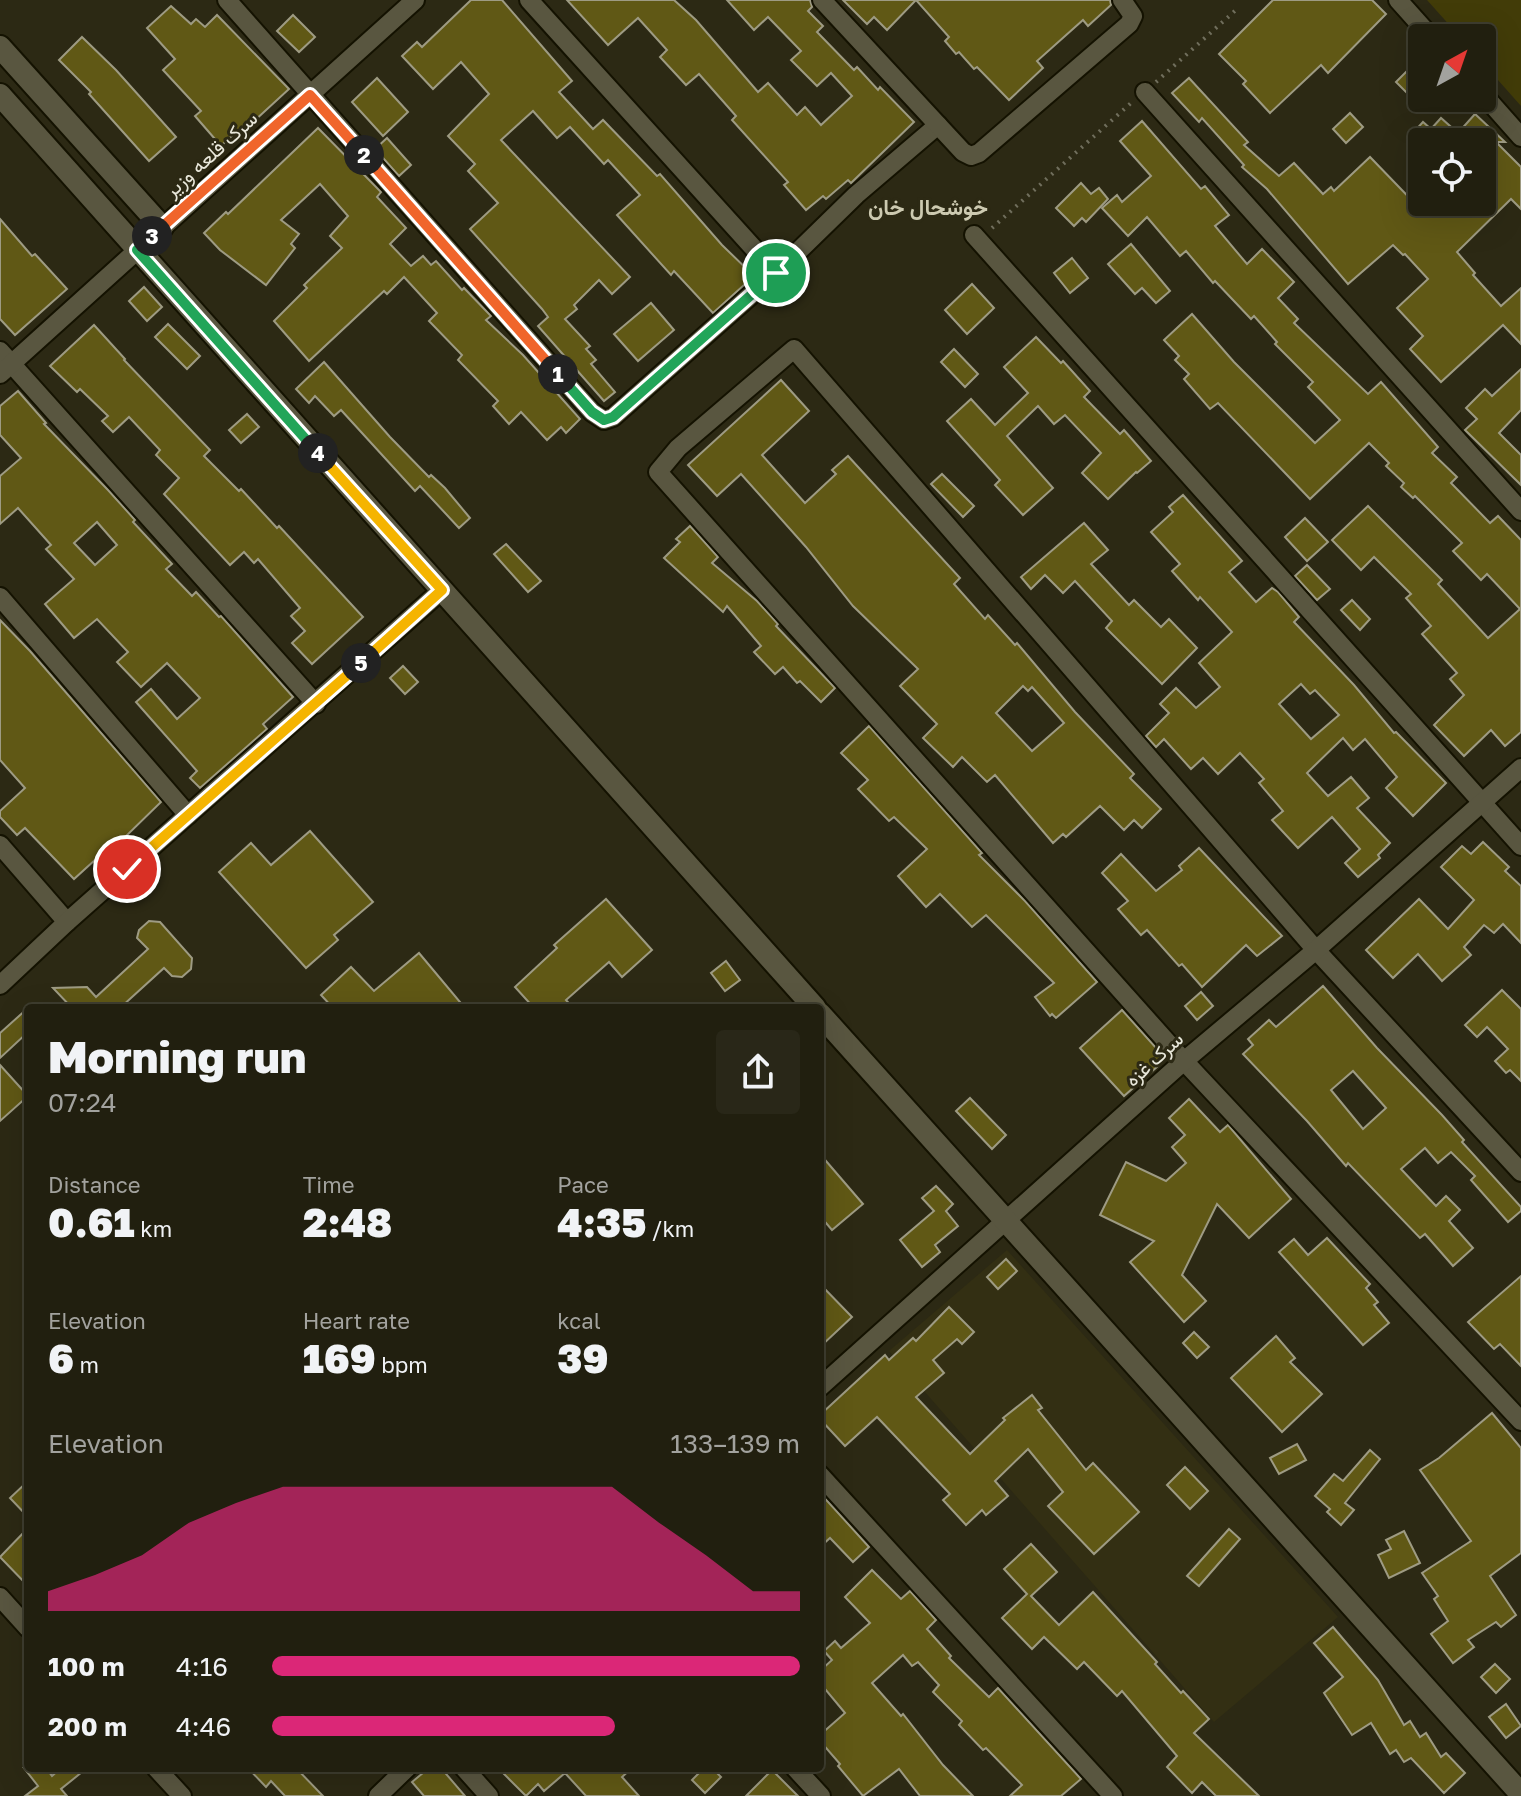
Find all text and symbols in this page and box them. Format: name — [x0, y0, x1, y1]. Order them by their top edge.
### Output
north arrow — [1408, 24, 1496, 112]
map controls — [1408, 24, 1496, 216]
street label: سرک قلعه وزیر — [158, 105, 263, 203]
button: locate — [1408, 128, 1496, 216]
pin: 2 — [344, 135, 384, 175]
text: 2 — [357, 141, 371, 168]
district label: خوشحال خان — [868, 193, 988, 221]
pin: 3 — [132, 216, 172, 256]
text: 3 — [145, 222, 159, 249]
pin — [742, 239, 810, 307]
icon: arrive — [754, 251, 798, 295]
pin: 1 — [538, 354, 578, 394]
text: 1 — [552, 360, 564, 387]
pin: 4 — [298, 433, 338, 473]
text: 4 — [311, 439, 325, 466]
pin: 5 — [341, 643, 381, 683]
text: 5 — [354, 649, 368, 676]
pin — [93, 835, 161, 903]
icon: check — [105, 847, 149, 891]
street label: سرک غزه — [1119, 1026, 1189, 1092]
text: Morning run — [48, 1030, 306, 1083]
button: share — [716, 1030, 800, 1114]
text: 07:24 — [48, 1087, 117, 1118]
text: Distance — [48, 1171, 140, 1198]
text: Time — [303, 1171, 354, 1198]
text: Pace — [557, 1171, 609, 1198]
text: 0.61 — [48, 1198, 135, 1246]
text: 2:48 — [303, 1198, 392, 1246]
text: 4:35 — [557, 1198, 646, 1246]
text: km — [135, 1215, 172, 1242]
text: /km — [646, 1215, 694, 1242]
text: Elevation — [48, 1307, 146, 1334]
text: Heart rate — [303, 1307, 410, 1334]
text: kcal — [557, 1307, 601, 1334]
text: 6 — [48, 1334, 74, 1382]
text: 169 — [303, 1334, 376, 1382]
text: 39 — [557, 1334, 609, 1382]
text: m — [74, 1351, 99, 1378]
text: bpm — [376, 1351, 428, 1378]
text: Elevation — [48, 1428, 164, 1459]
text: 133–139 m — [670, 1428, 800, 1459]
text: 100 m — [48, 1651, 124, 1682]
text: 4:16 — [176, 1651, 228, 1682]
text: 200 m — [48, 1711, 127, 1742]
text: 4:46 — [176, 1711, 231, 1742]

